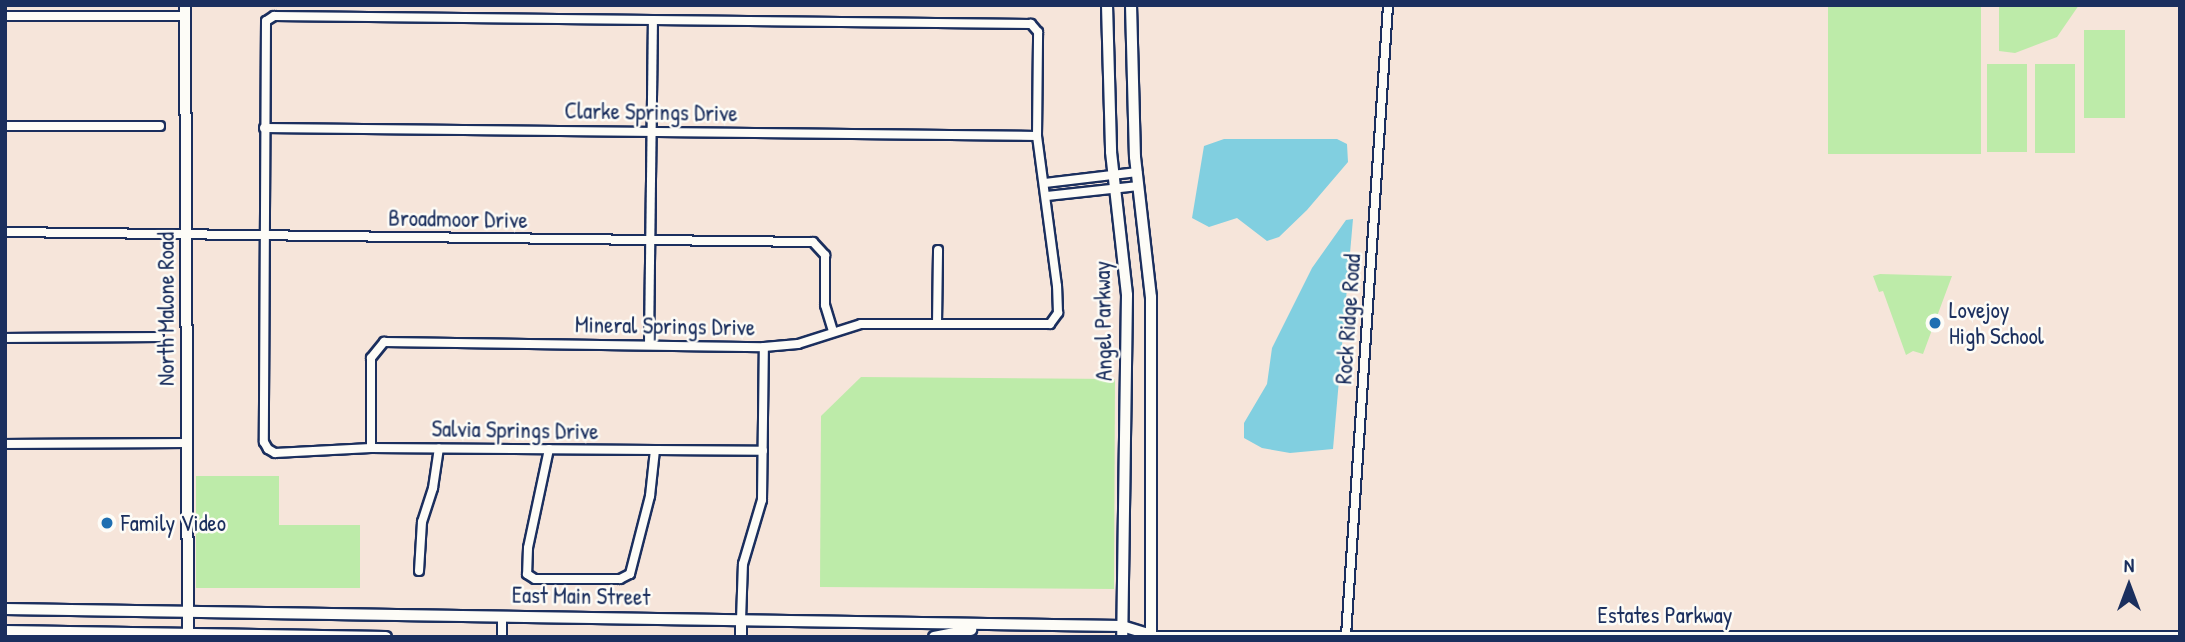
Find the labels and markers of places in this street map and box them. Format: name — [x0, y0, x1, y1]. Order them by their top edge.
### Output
place label: Lovejoy High School — [1949, 296, 2044, 350]
marker: Lovejoy High School — [1927, 315, 1943, 331]
place label: Family Video — [121, 509, 226, 537]
marker: Family Video — [99, 515, 115, 531]

